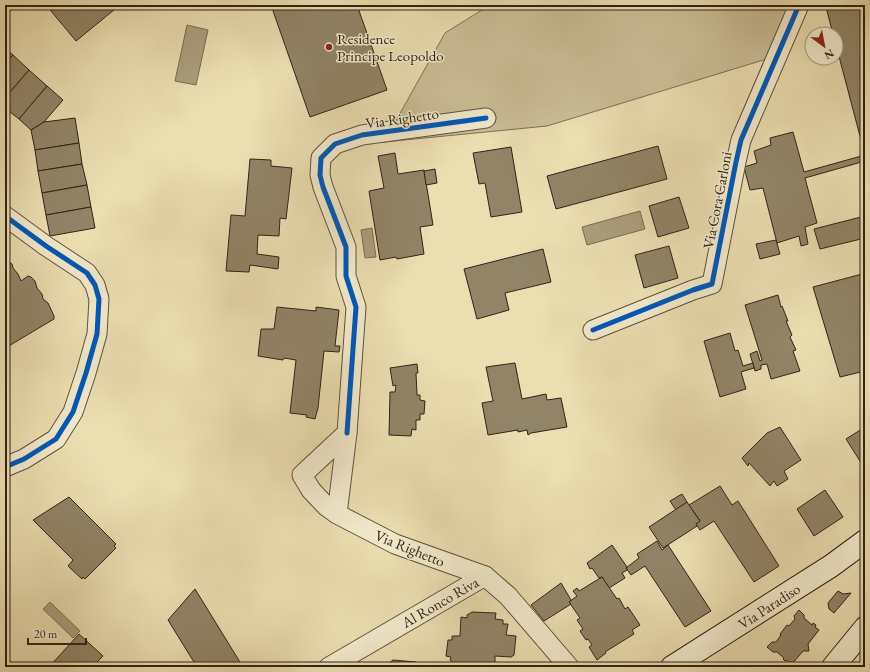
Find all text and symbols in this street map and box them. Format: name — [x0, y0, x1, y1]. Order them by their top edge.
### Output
north arrow — [804, 26, 844, 66]
place label: Residence Principe Leopoldo — [337, 29, 444, 65]
marker: Residence Principe Leopoldo — [324, 42, 334, 52]
text: N — [822, 46, 837, 63]
street label: Via Righetto — [364, 103, 440, 133]
street label: Via Cora Carloni — [698, 149, 736, 250]
street label: Via Righetto — [372, 525, 448, 571]
street label: Al Ronco Riva — [397, 572, 482, 632]
street label: Via Paradiso — [734, 579, 804, 633]
scale bar — [28, 620, 86, 646]
text: 20 m — [34, 626, 58, 642]

